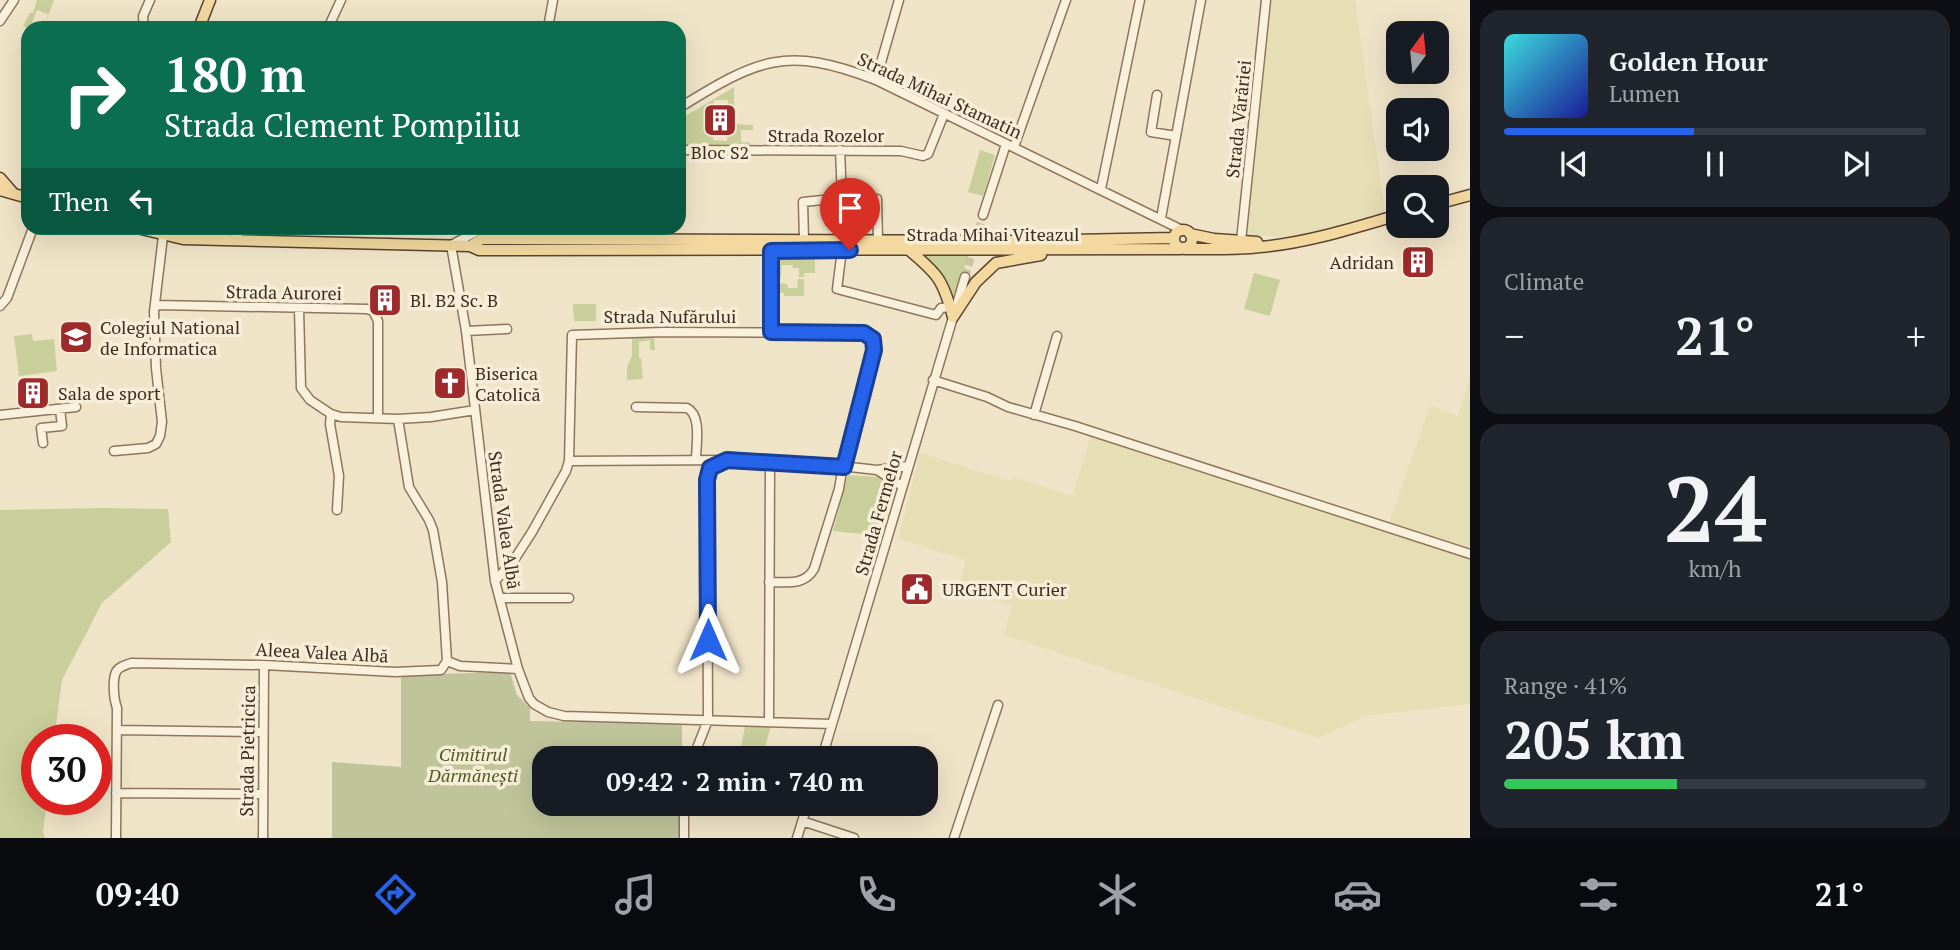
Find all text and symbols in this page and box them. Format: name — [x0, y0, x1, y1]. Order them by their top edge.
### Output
north arrow — [1386, 21, 1449, 84]
map controls — [1386, 21, 1449, 238]
text: 180 m — [164, 41, 306, 106]
text: Golden Hour — [1609, 44, 1768, 78]
street label: Strada Mihai Stamatin — [854, 46, 1026, 144]
icon: right — [49, 49, 140, 140]
street label: Strada Vărăriei — [1220, 59, 1256, 179]
text: Lumen — [1609, 78, 1680, 109]
button: sound — [1386, 98, 1449, 161]
building icon: Bloc S2 — [701, 101, 739, 139]
text: Strada Clement Pompiliu — [164, 104, 521, 146]
street label: Strada Rozelor — [768, 123, 884, 147]
place label: Bloc S2 — [691, 140, 749, 164]
icon: previous — [1555, 145, 1593, 183]
icon: pause — [1696, 145, 1734, 183]
icon: next — [1837, 145, 1875, 183]
button: search — [1386, 175, 1449, 238]
pin — [820, 178, 880, 250]
icon: left — [123, 182, 161, 220]
text: Then — [49, 184, 109, 218]
icon: arrive — [831, 189, 869, 227]
street label: Strada Mihai Viteazul — [907, 222, 1079, 246]
building icon: Adridan — [1399, 243, 1437, 281]
place label: Adridan — [1330, 250, 1394, 274]
text: Climate — [1504, 266, 1584, 297]
street label: Strada Aurorei — [226, 279, 342, 305]
building icon: Bl. B2 Sc. B — [366, 281, 404, 319]
place label: Bl. B2 Sc. B — [410, 288, 498, 312]
text: 21° — [1675, 301, 1755, 370]
street label: Strada Nufărului — [604, 304, 736, 328]
text: − — [1504, 311, 1524, 361]
text: + — [1906, 311, 1926, 361]
place label: Colegiul National de Informatica — [100, 315, 240, 360]
school or university icon: Colegiul National de Informatica — [57, 318, 95, 356]
place label: Biserica Catolică — [475, 361, 541, 406]
church icon: Biserica Catolică — [431, 364, 469, 402]
building icon: Sala de sport — [14, 374, 52, 412]
place label: Sala de sport — [58, 381, 161, 405]
text: 24 — [1664, 447, 1766, 568]
street label: Strada Fermelor — [849, 448, 907, 578]
street label: Strada Valea Albă — [483, 449, 527, 591]
text: km/h — [1688, 553, 1742, 584]
public building icon: URGENT Curier — [898, 570, 936, 608]
place label: URGENT Curier — [942, 577, 1067, 601]
position arrow — [671, 603, 745, 677]
street label: Aleea Valea Albă — [255, 637, 389, 667]
text: Range · 41% — [1504, 670, 1627, 701]
street label: Strada Pietricica — [234, 685, 260, 817]
text: 205 km — [1504, 705, 1685, 774]
speed limit sign: 30 — [21, 724, 112, 815]
park label: Cimitirul Dărmănești — [427, 742, 518, 787]
text: 09:42 · 2 min · 740 m — [606, 764, 864, 798]
icon: directions — [371, 870, 420, 919]
icon: music — [611, 870, 660, 919]
icon: phone — [852, 870, 901, 919]
icon: climate — [1093, 870, 1142, 919]
icon: car — [1333, 870, 1382, 919]
icon: filters — [1574, 870, 1623, 919]
text: 09:40 — [96, 873, 179, 915]
text: 21° — [1815, 873, 1864, 915]

